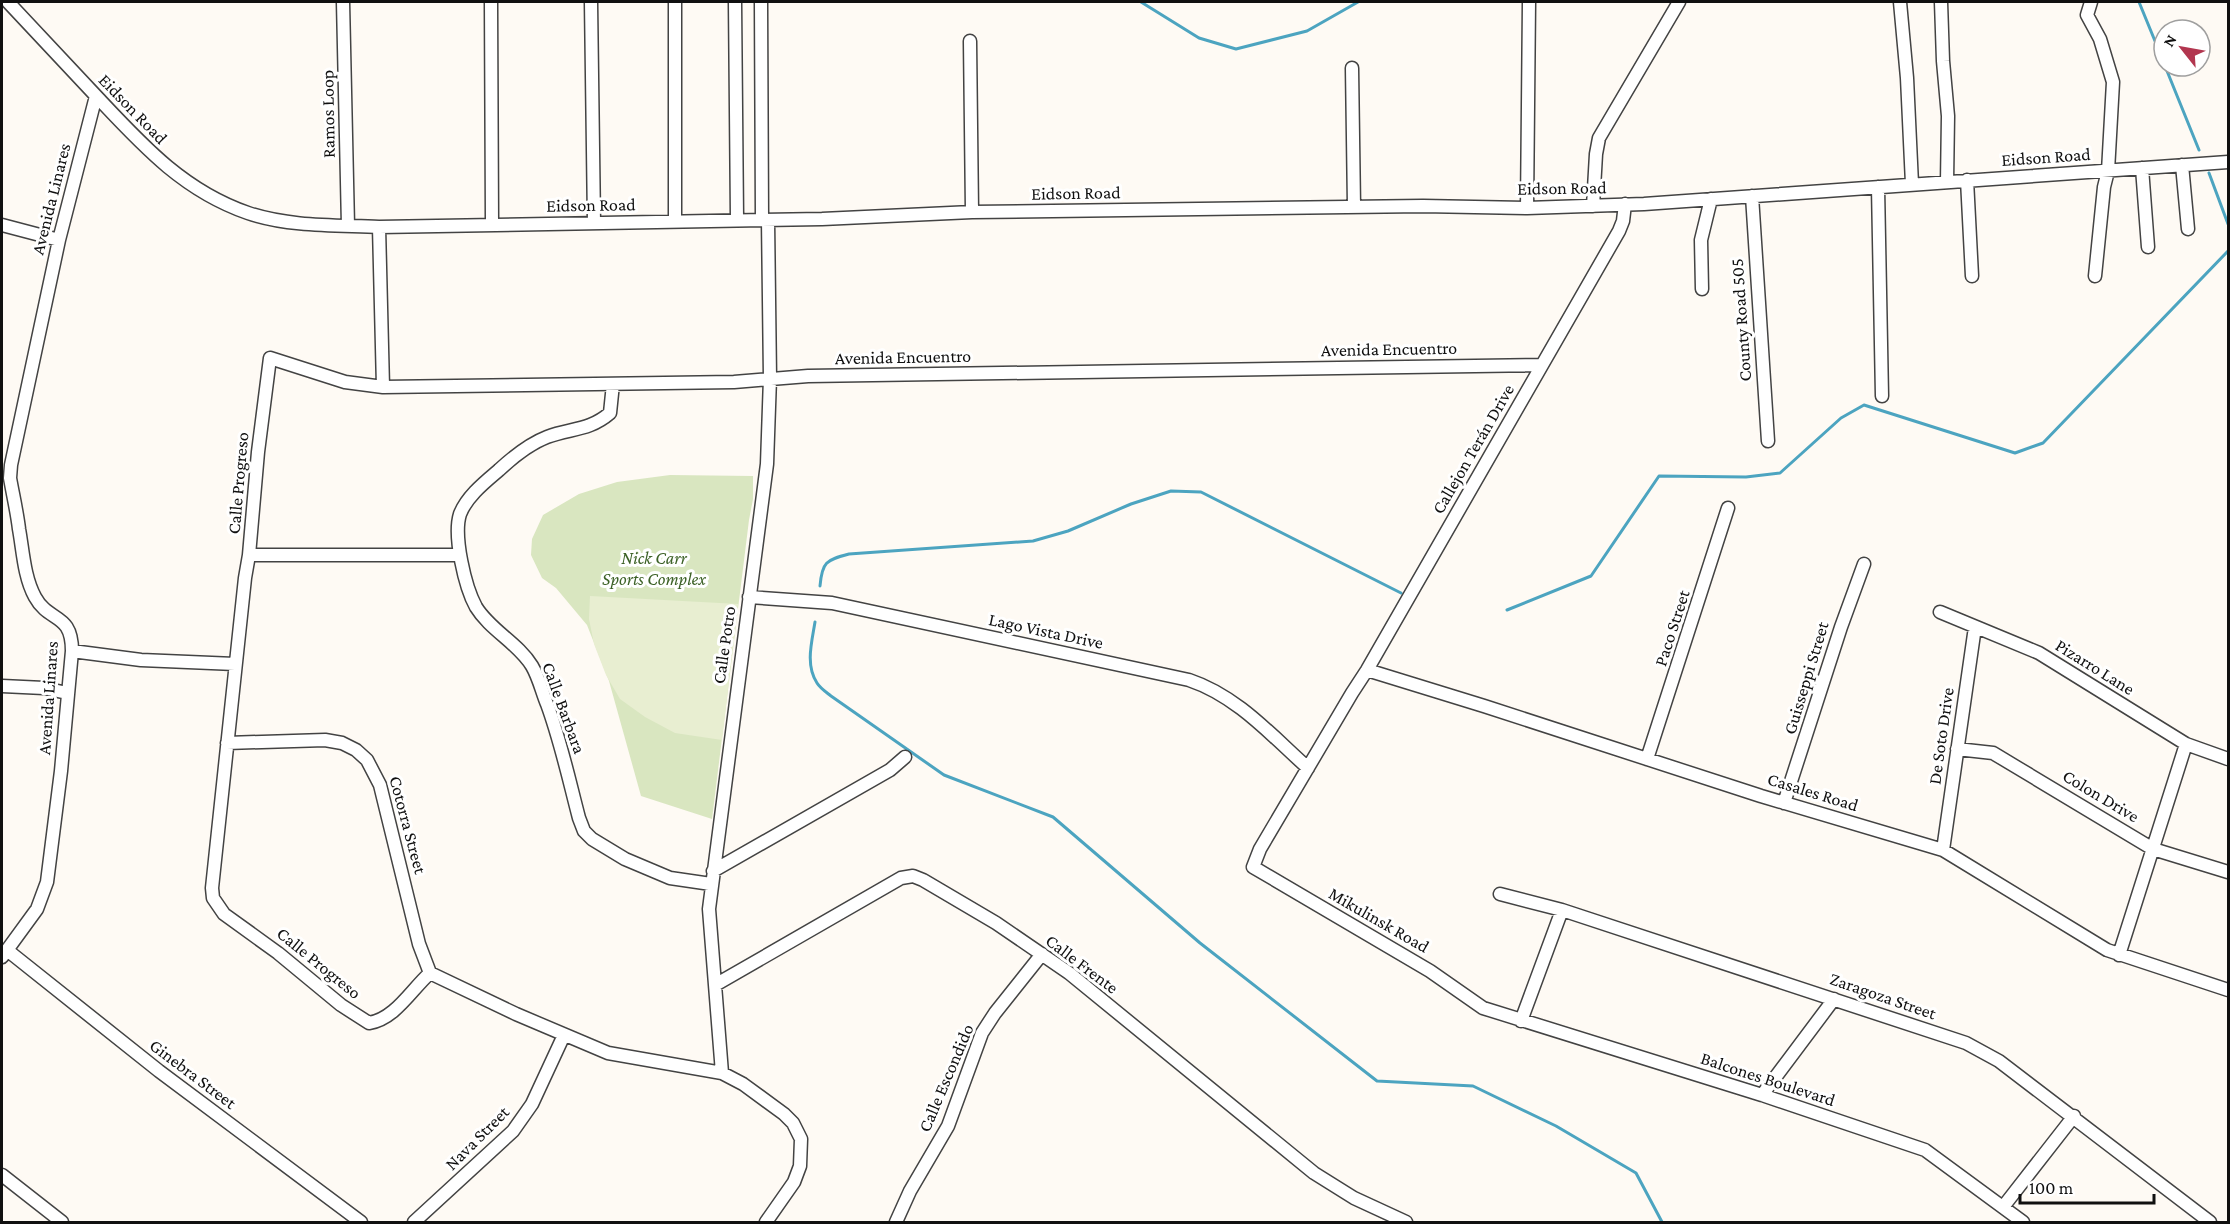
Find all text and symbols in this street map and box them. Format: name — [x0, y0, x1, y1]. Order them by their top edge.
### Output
north arrow — [2152, 18, 2212, 78]
text: N — [2159, 31, 2180, 50]
street label: Eidson Road — [95, 70, 172, 149]
street label: Ramos Loop — [317, 70, 339, 158]
street label: Avenida Linares — [27, 141, 75, 257]
street label: Eidson Road — [2001, 144, 2092, 170]
street label: Eidson Road — [1517, 177, 1607, 199]
street label: Eidson Road — [1031, 182, 1121, 204]
street label: Eidson Road — [546, 194, 636, 216]
street label: County Road 505 — [1727, 258, 1755, 382]
street label: Avenida Encuentro — [1321, 338, 1457, 360]
street label: Avenida Encuentro — [835, 346, 971, 368]
street label: Callejon Terán Drive — [1428, 381, 1519, 518]
street label: Calle Progreso — [224, 431, 252, 535]
park label: Nick Carr Sports Complex — [602, 548, 706, 589]
street label: Paco Street — [1650, 586, 1694, 669]
street label: Calle Potro — [709, 605, 739, 685]
street label: Lago Vista Drive — [987, 609, 1105, 653]
street label: Guisseppi Street — [1779, 618, 1833, 737]
street label: Pizarro Lane — [2052, 635, 2138, 699]
street label: Avenida Linares — [34, 640, 62, 756]
street label: Calle Barbara — [538, 659, 590, 757]
street label: De Soto Drive — [1924, 686, 1958, 786]
street label: Colon Drive — [2059, 765, 2143, 827]
street label: Casales Road — [1765, 769, 1861, 815]
street label: Cotorra Street — [385, 774, 431, 877]
street label: Mikulinsk Road — [1325, 883, 1433, 957]
street label: Calle Progreso — [273, 923, 365, 1003]
street label: Calle Frente — [1042, 930, 1122, 998]
street label: Zaragoza Street — [1827, 968, 1940, 1024]
street label: Calle Escondido — [914, 1021, 978, 1135]
street label: Ginebra Street — [146, 1035, 241, 1114]
street label: Balcones Boulevard — [1698, 1048, 1838, 1110]
street label: Nava Street — [441, 1101, 514, 1174]
scale bar — [2020, 1167, 2154, 1205]
text: 100 m — [2029, 1178, 2074, 1198]

